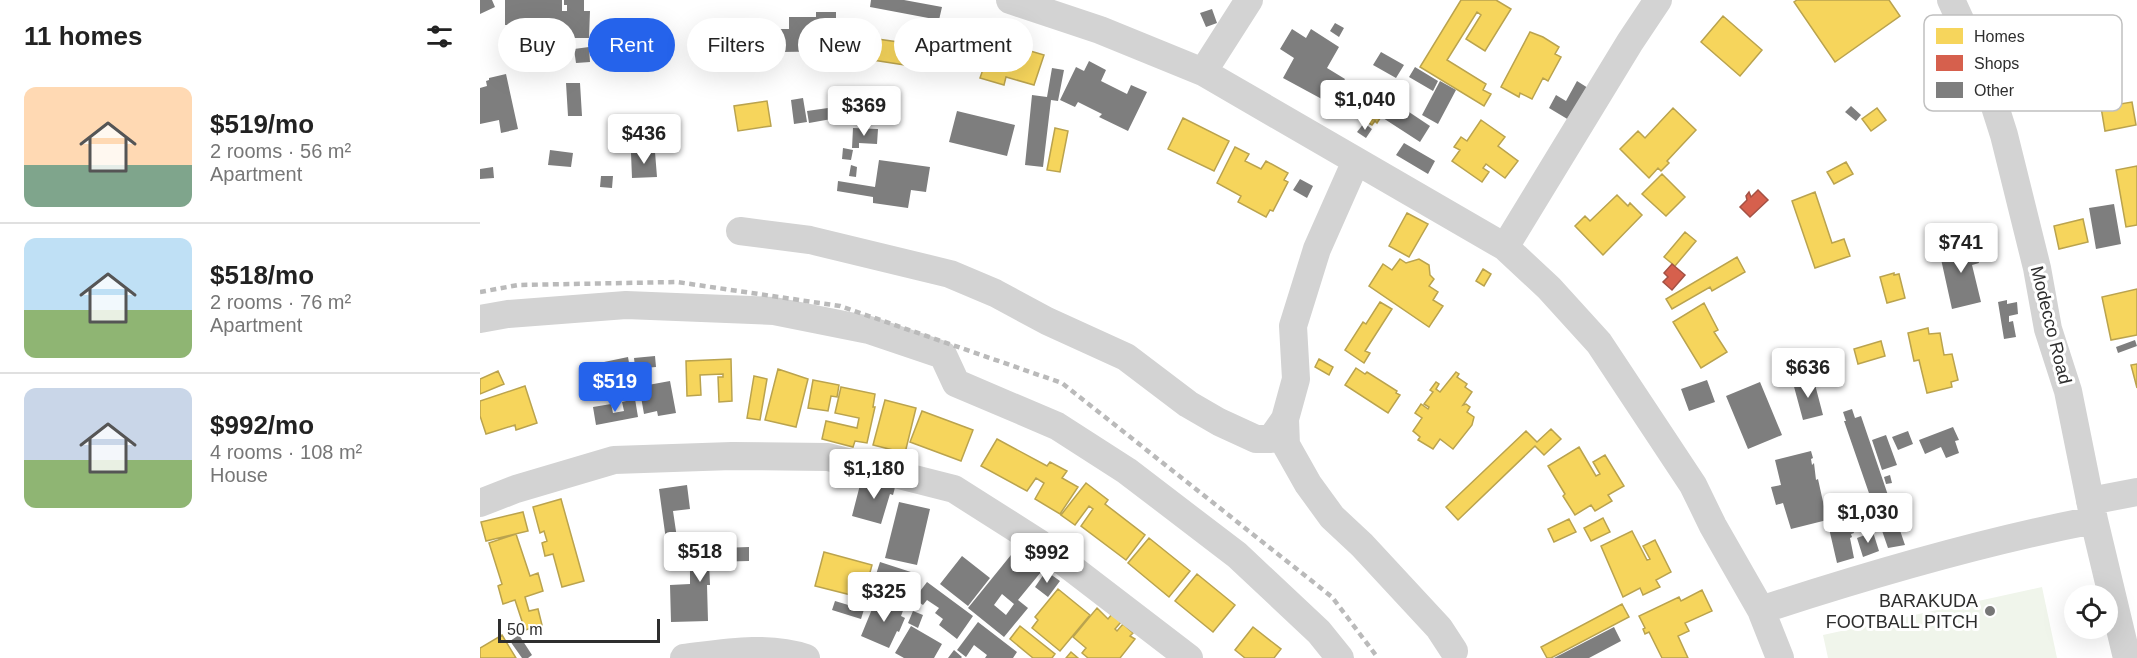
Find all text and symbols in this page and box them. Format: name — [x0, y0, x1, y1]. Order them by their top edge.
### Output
legend — [1924, 15, 2122, 111]
chip: Buy — [498, 18, 576, 72]
chip: Rent — [588, 18, 675, 72]
chip: Filters — [687, 18, 786, 72]
chip: New — [798, 18, 882, 72]
chip: Apartment — [894, 18, 1033, 72]
icon: filters — [423, 20, 456, 53]
text: 11 homes — [24, 21, 143, 51]
text: Homes — [1974, 28, 2025, 45]
text: Shops — [1974, 55, 2019, 72]
pin: $1,040 — [1316, 80, 1414, 131]
text: Other — [1974, 82, 2015, 99]
pin: $369 — [828, 86, 900, 137]
text: $1,040 — [1334, 88, 1396, 110]
text: $369 — [842, 94, 886, 116]
text: $519/mo — [210, 109, 314, 139]
icon: home — [72, 111, 144, 183]
pin: $436 — [608, 114, 680, 165]
text: $436 — [622, 122, 666, 144]
text: 2 rooms · 56 m² — [210, 140, 351, 162]
text: Apartment — [210, 163, 302, 185]
pin: $741 — [1925, 223, 1997, 274]
text: $741 — [1939, 231, 1983, 253]
text: $518/mo — [210, 260, 314, 290]
icon: home — [72, 262, 144, 334]
street label: Modecco Road — [2027, 264, 2075, 386]
text: 2 rooms · 76 m² — [210, 291, 351, 313]
text: Apartment — [210, 314, 302, 336]
pin: $636 — [1772, 348, 1844, 399]
text: $636 — [1786, 356, 1830, 378]
pin: $519 — [579, 362, 651, 413]
text: $519 — [593, 370, 637, 392]
text: $992/mo — [210, 410, 314, 440]
icon: home — [72, 412, 144, 484]
text: 4 rooms · 108 m² — [210, 441, 362, 463]
pin: $1,180 — [825, 449, 923, 500]
text: $1,180 — [843, 457, 905, 479]
text: House — [210, 464, 268, 486]
pin: $1,030 — [1819, 493, 1917, 544]
text: $1,030 — [1837, 501, 1899, 523]
pin: $518 — [664, 532, 736, 583]
pin: $992 — [1011, 533, 1083, 584]
text: $518 — [678, 540, 722, 562]
text: $992 — [1025, 541, 1069, 563]
pin: $325 — [848, 572, 920, 623]
text: $325 — [862, 580, 906, 602]
map controls — [2064, 585, 2118, 639]
button: locate — [2064, 585, 2118, 639]
place label: BARAKUDA FOOTBALL PITCH — [1826, 591, 1978, 632]
marker: BARAKUDA FOOTBALL PITCH — [1983, 604, 1997, 618]
scale bar — [498, 616, 660, 644]
text: 50 m — [507, 621, 543, 638]

